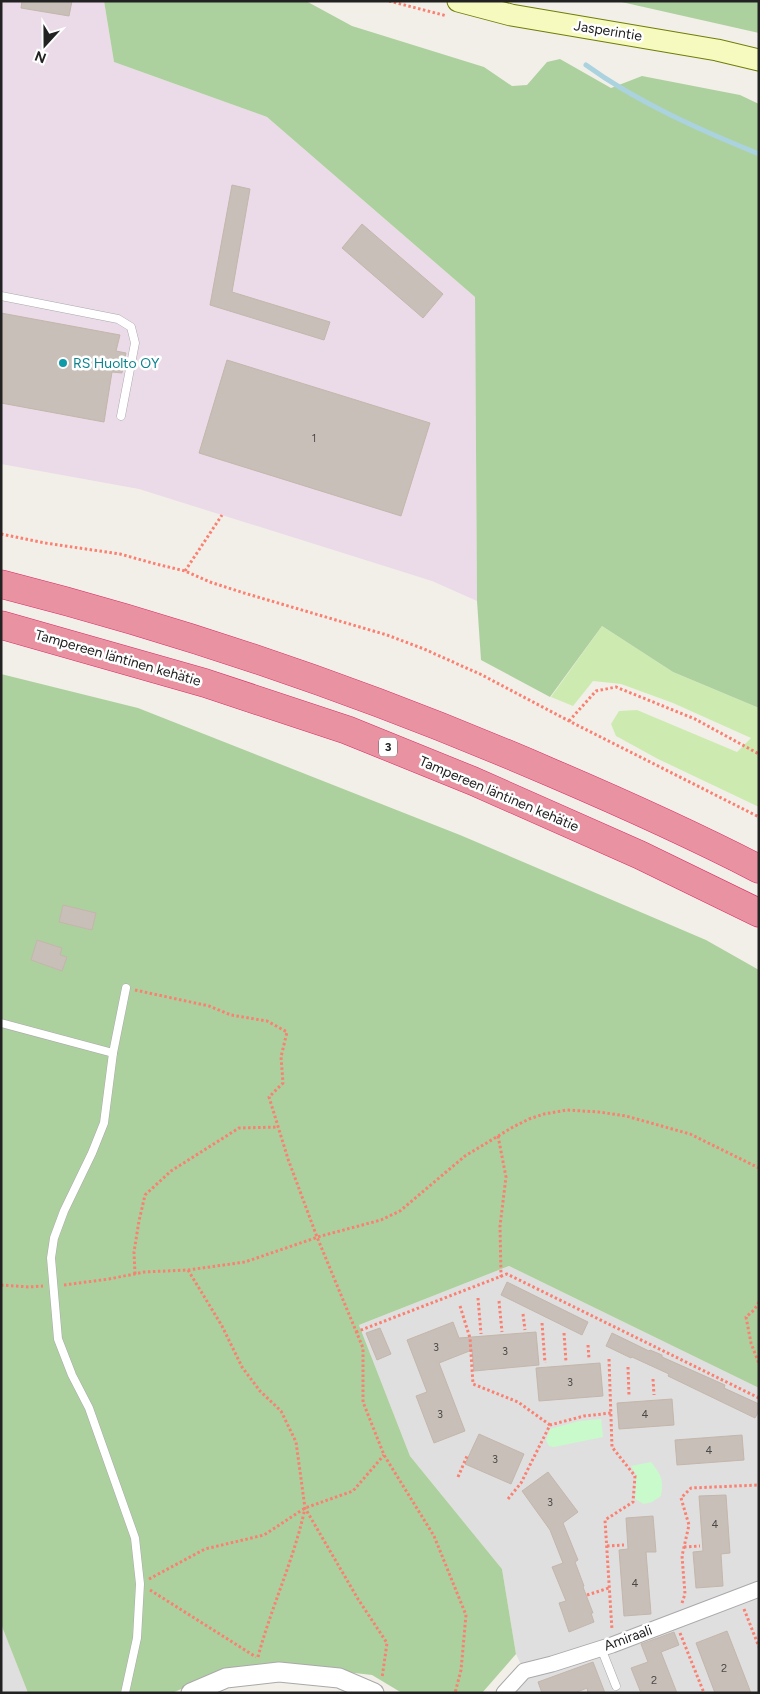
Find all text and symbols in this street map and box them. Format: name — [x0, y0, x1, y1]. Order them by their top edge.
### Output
street label: Jasperintie — [573, 17, 644, 45]
north arrow — [20, 20, 70, 70]
text: N — [32, 47, 49, 67]
place label: RS Huolto OY — [73, 355, 160, 372]
marker: RS Huolto OY — [57, 357, 69, 369]
house number: 1 — [312, 432, 316, 445]
street label: Tampereen läntinen kehätie — [33, 626, 203, 690]
road number: 3 — [379, 738, 397, 756]
street label: Tampereen läntinen kehätie — [417, 753, 582, 836]
house number: 3 — [433, 1341, 439, 1354]
house number: 3 — [502, 1345, 508, 1358]
house number: 3 — [567, 1376, 573, 1389]
house number: 3 — [437, 1408, 443, 1421]
house number: 4 — [642, 1408, 649, 1421]
house number: 4 — [706, 1444, 713, 1457]
house number: 3 — [492, 1453, 498, 1466]
house number: 3 — [547, 1496, 553, 1509]
house number: 4 — [712, 1518, 719, 1531]
house number: 4 — [632, 1577, 639, 1590]
street label: Amiraali — [602, 1621, 654, 1655]
house number: 2 — [721, 1662, 727, 1675]
house number: 2 — [651, 1674, 657, 1687]

